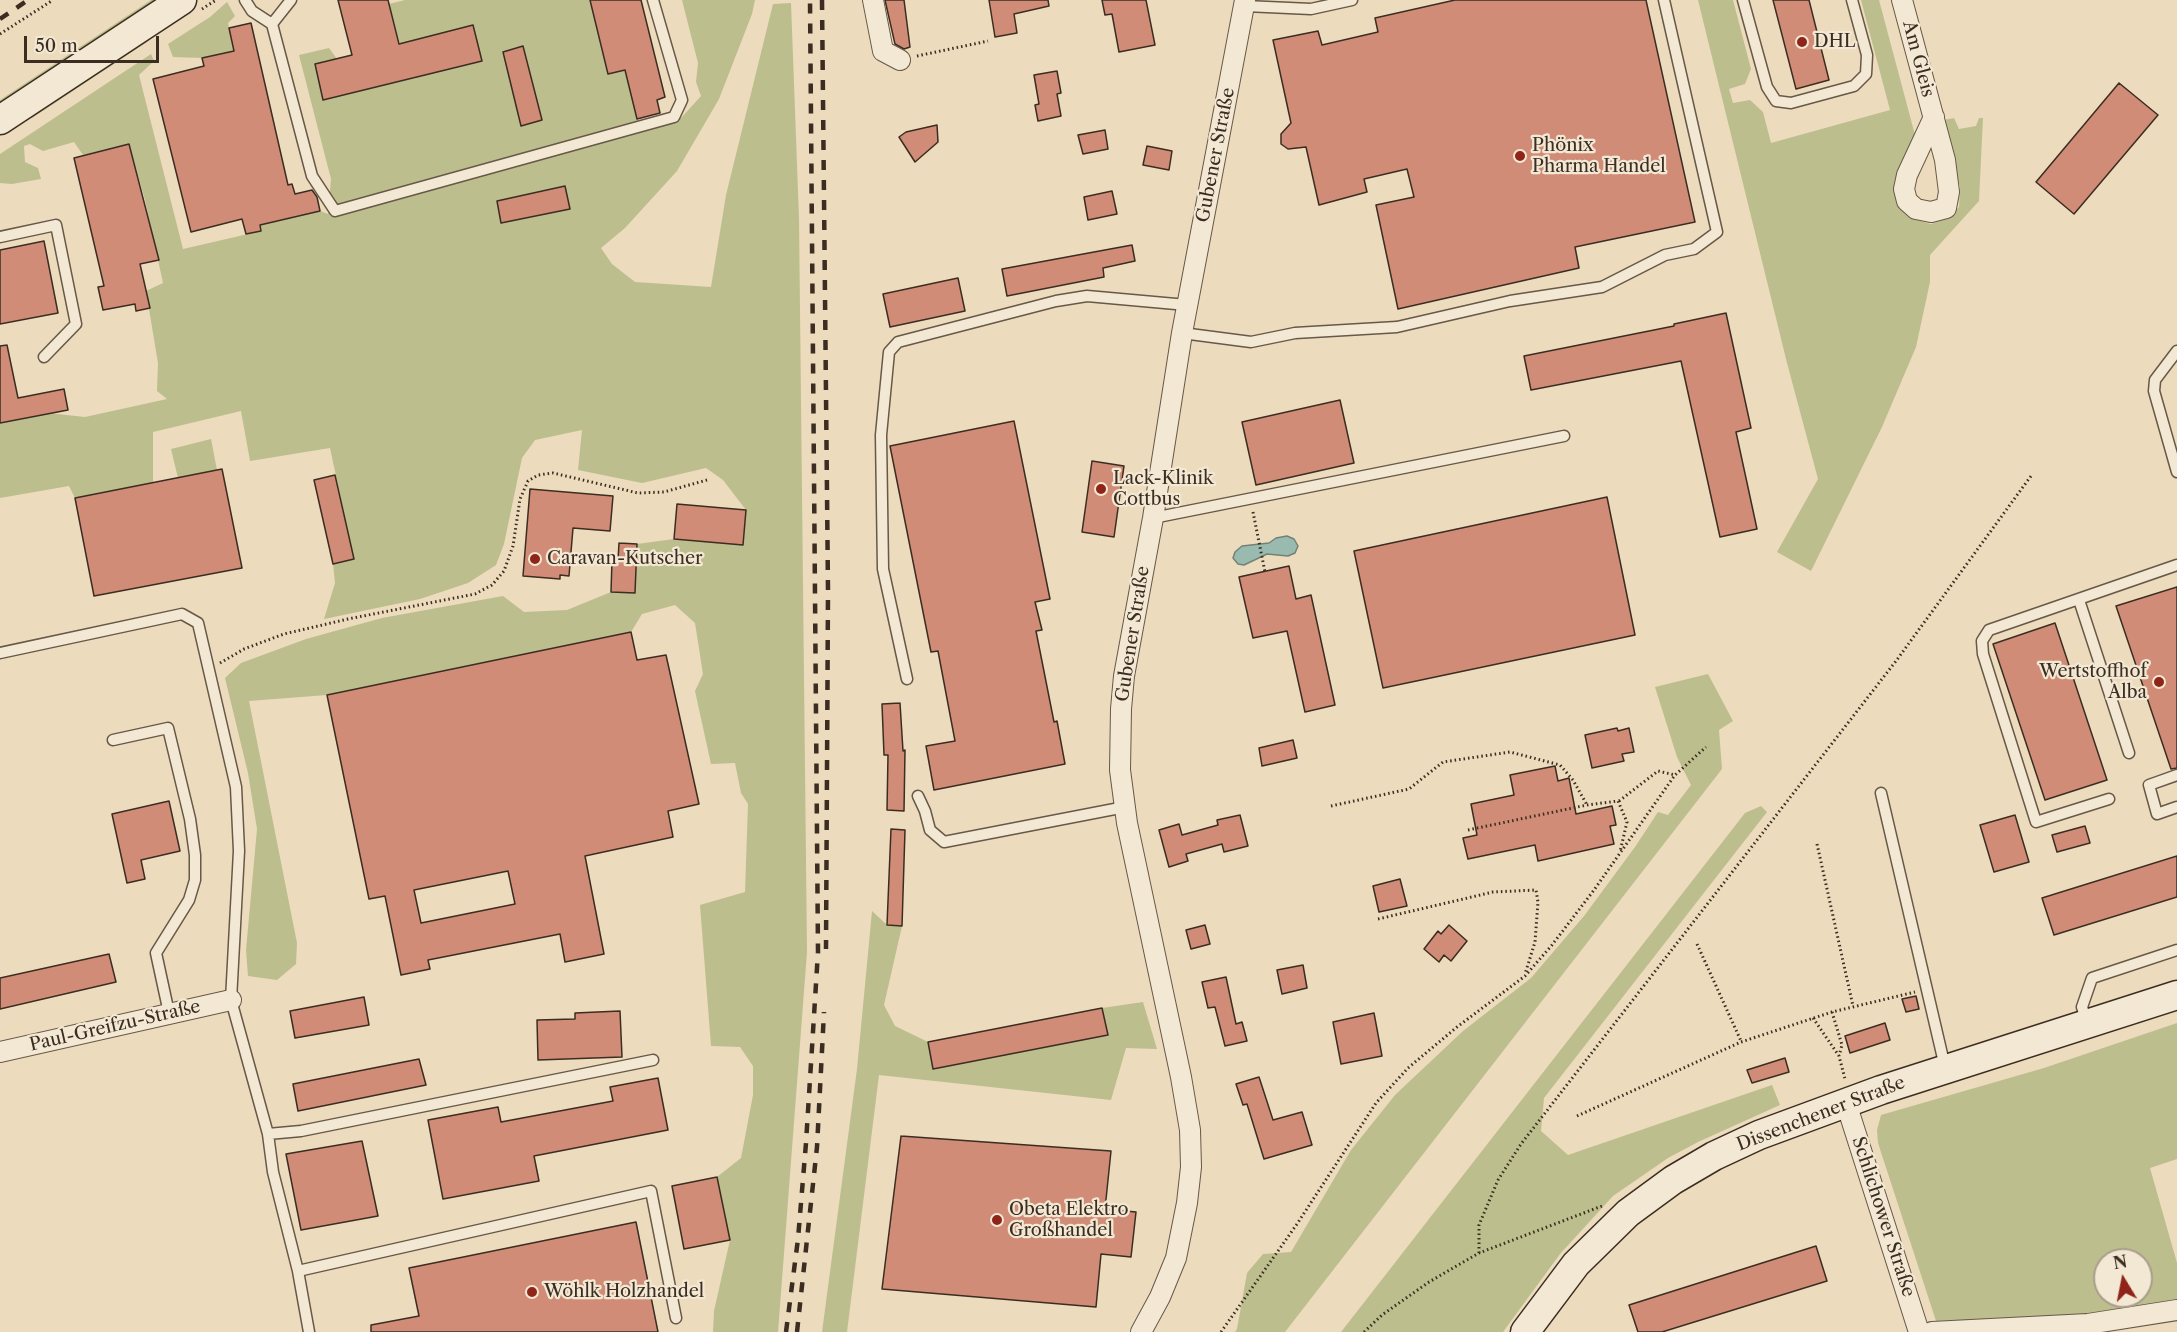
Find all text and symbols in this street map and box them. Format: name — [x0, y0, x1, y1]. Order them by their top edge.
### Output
street label: Am Gleis — [1897, 18, 1939, 100]
scale bar — [27, 24, 162, 62]
place label: DHL — [1814, 31, 1856, 53]
text: 50 m — [35, 35, 78, 57]
marker: DHL — [1795, 35, 1809, 49]
street label: Gubener Straße — [1192, 86, 1240, 224]
place label: Phönix Pharma Handel — [1532, 135, 1666, 178]
marker: Phönix Pharma Handel — [1513, 149, 1527, 163]
place label: Lack-Klinik Cottbus — [1113, 468, 1213, 510]
marker: Lack-Klinik Cottbus — [1094, 482, 1108, 496]
place label: Caravan-Kutscher — [547, 548, 703, 570]
marker: Caravan-Kutscher — [528, 552, 542, 566]
street label: Gubener Straße — [1112, 565, 1154, 703]
place label: Wertstoffhof Alba — [2039, 661, 2147, 704]
marker: Wertstoffhof Alba — [2152, 675, 2166, 689]
street label: Paul-Greifzu-Straße — [27, 996, 203, 1056]
street label: Dissenchener Straße — [1734, 1072, 1908, 1156]
street label: Schlichower Straße — [1847, 1134, 1919, 1300]
place label: Obeta Elektro Großhandel — [1009, 1199, 1128, 1242]
marker: Obeta Elektro Großhandel — [990, 1213, 1004, 1227]
north arrow — [2093, 1248, 2153, 1308]
text: N — [2112, 1251, 2129, 1273]
place label: Wöhlk Holzhandel — [544, 1281, 704, 1303]
marker: Wöhlk Holzhandel — [525, 1285, 539, 1299]

